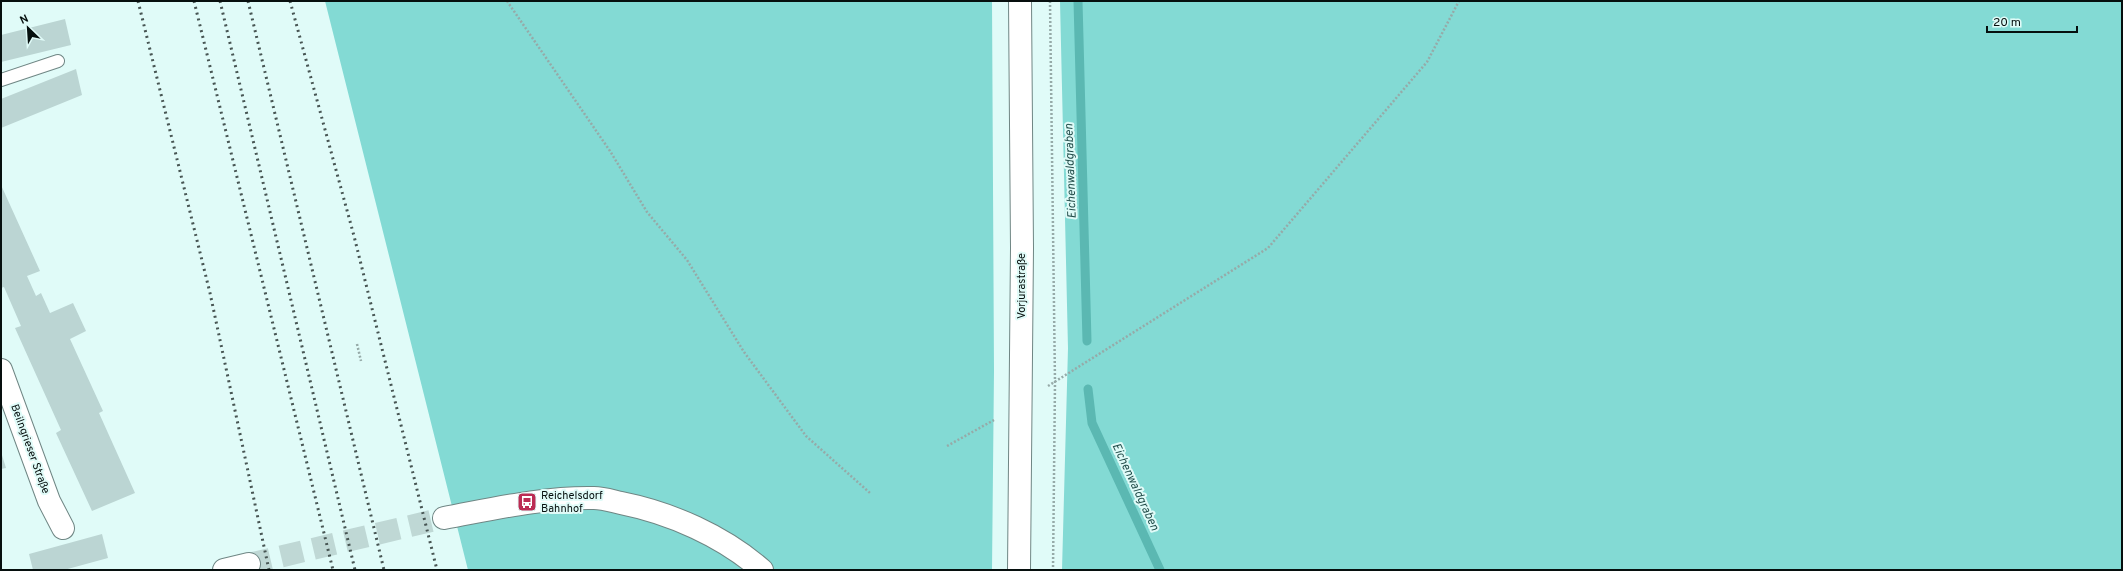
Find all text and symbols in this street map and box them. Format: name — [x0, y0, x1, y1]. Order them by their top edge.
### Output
north arrow — [8, 8, 48, 48]
scale bar — [1987, 8, 2077, 34]
text: N — [18, 12, 31, 28]
text: 20 m — [1993, 15, 2021, 31]
water label: Eichenwaldgraben — [1061, 123, 1081, 219]
street label: Vorjurastraße — [1015, 253, 1029, 319]
street label: Beilngrieser Straße — [7, 402, 53, 496]
water label: Eichenwaldgraben — [1108, 440, 1163, 534]
place label: Reichelsdorf Bahnhof — [541, 489, 603, 516]
bus stop icon: Reichelsdorf Bahnhof — [516, 491, 538, 513]

